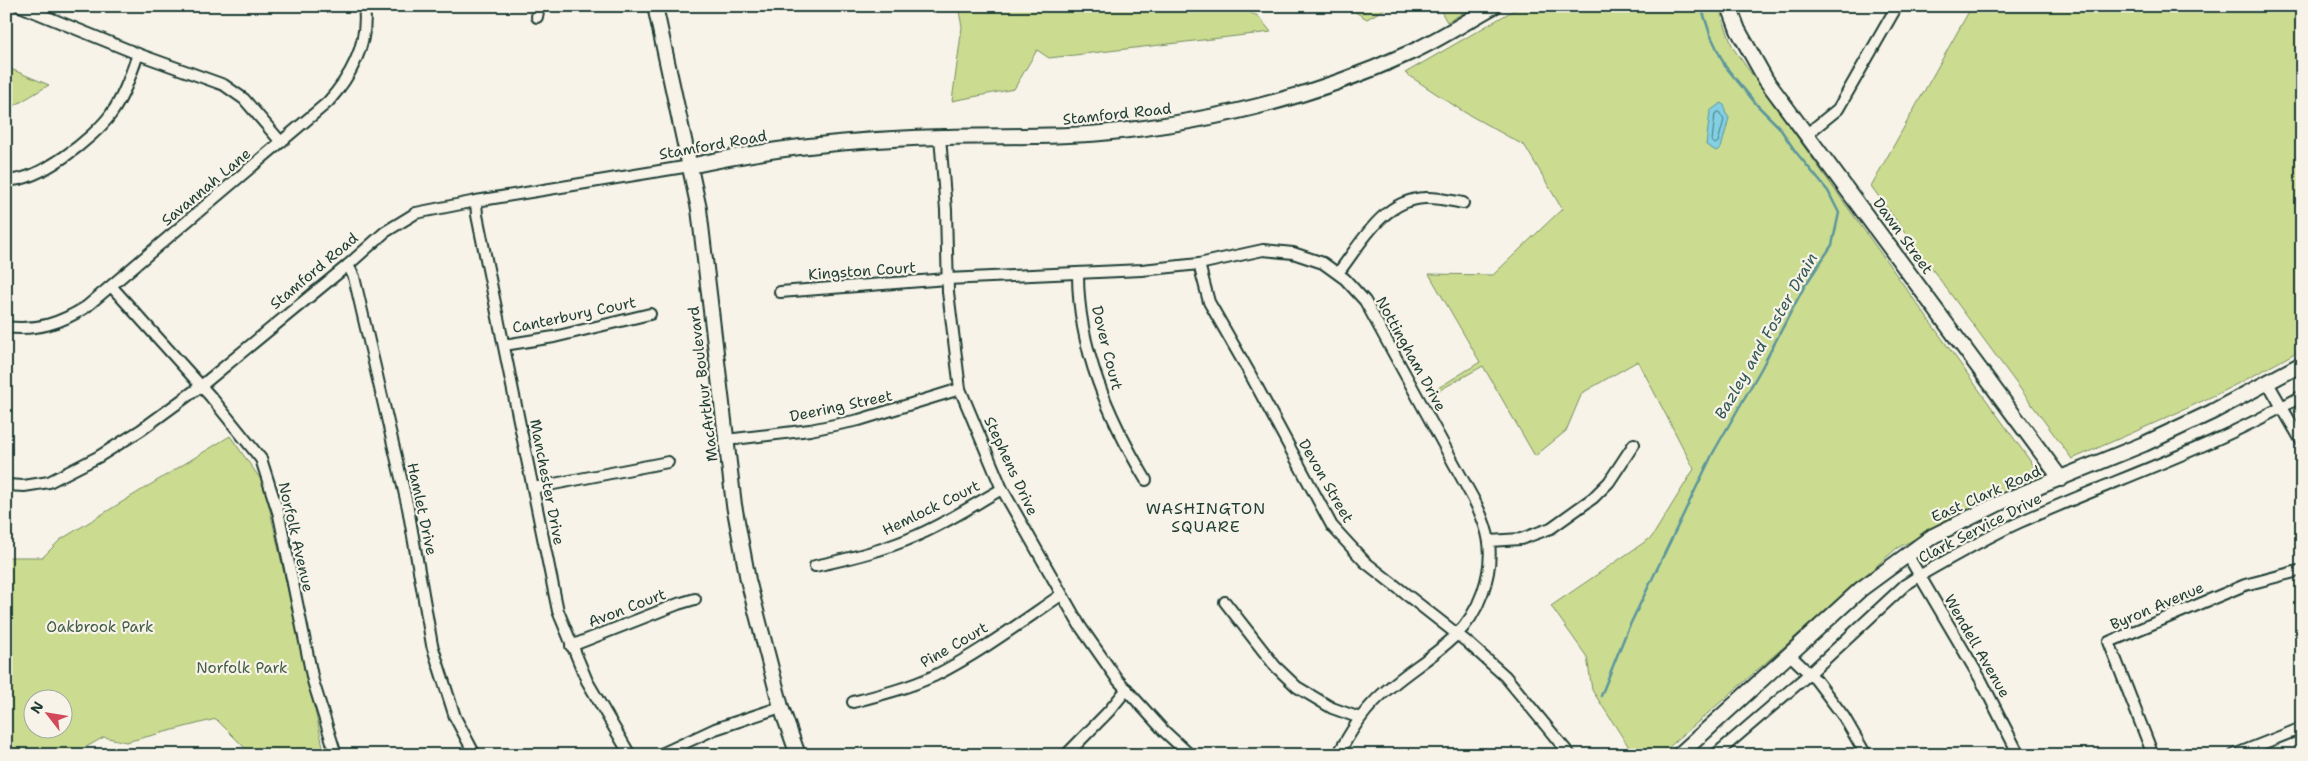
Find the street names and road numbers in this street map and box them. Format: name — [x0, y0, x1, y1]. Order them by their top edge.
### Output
street label: Stamford Road — [1062, 98, 1173, 130]
street label: Stamford Road — [657, 126, 769, 164]
street label: Savannah Lane — [157, 144, 255, 230]
street label: Dawn Street — [1868, 194, 1938, 278]
street label: Stamford Road — [266, 228, 363, 314]
street label: Kingston Court — [807, 257, 917, 285]
street label: Canterbury Court — [510, 292, 638, 338]
street label: Nottingham Drive — [1371, 293, 1451, 415]
street label: Dover Court — [1087, 304, 1127, 392]
street label: MacArthur Boulevard — [683, 305, 722, 463]
street label: Deering Street — [788, 385, 894, 427]
street label: Stephens Drive — [979, 413, 1043, 519]
street label: Manchester Drive — [525, 417, 569, 547]
street label: Devon Street — [1294, 436, 1358, 526]
street label: Hamlet Drive — [402, 461, 442, 557]
street label: East Clark Road — [1928, 461, 2044, 527]
street label: Hemlock Court — [879, 476, 983, 540]
street label: Norfolk Avenue — [274, 480, 318, 594]
street label: Clark Service Drive — [1915, 488, 2045, 568]
street label: Byron Avenue — [2107, 577, 2207, 635]
street label: Avon Court — [585, 584, 669, 632]
street label: Wendell Avenue — [1939, 591, 2015, 701]
street label: Pine Court — [916, 618, 992, 672]

